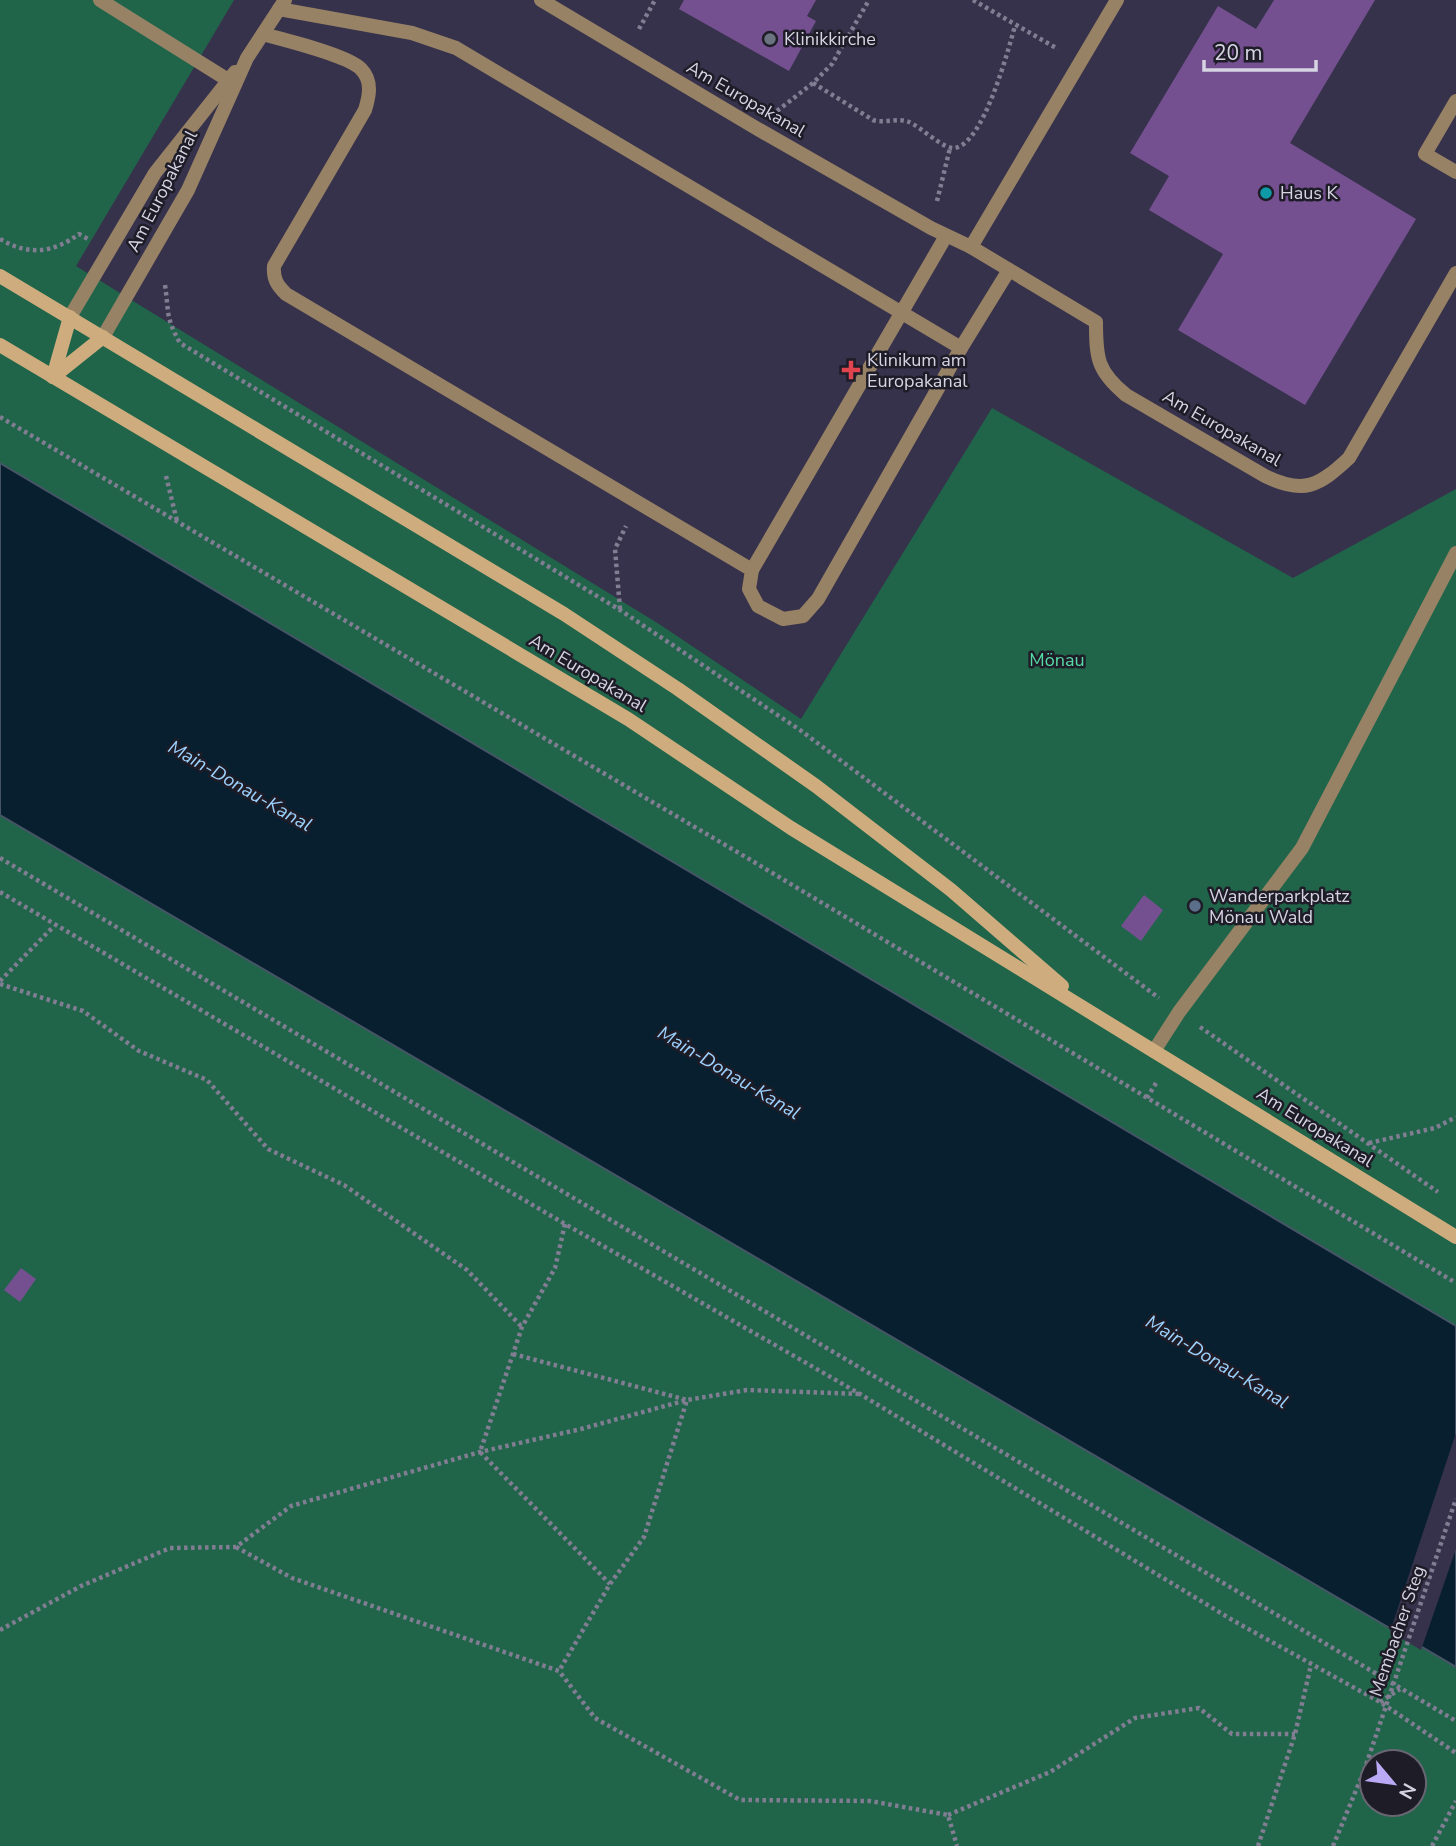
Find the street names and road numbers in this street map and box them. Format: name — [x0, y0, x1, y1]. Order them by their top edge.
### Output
street label: Am Europakanal — [682, 55, 810, 143]
street label: Am Europakanal — [121, 125, 203, 256]
street label: Am Europakanal — [1158, 384, 1286, 472]
street label: Am Europakanal — [525, 628, 652, 718]
street label: Am Europakanal — [1252, 1081, 1379, 1173]
street label: Membacher Steg — [1363, 1562, 1431, 1700]

